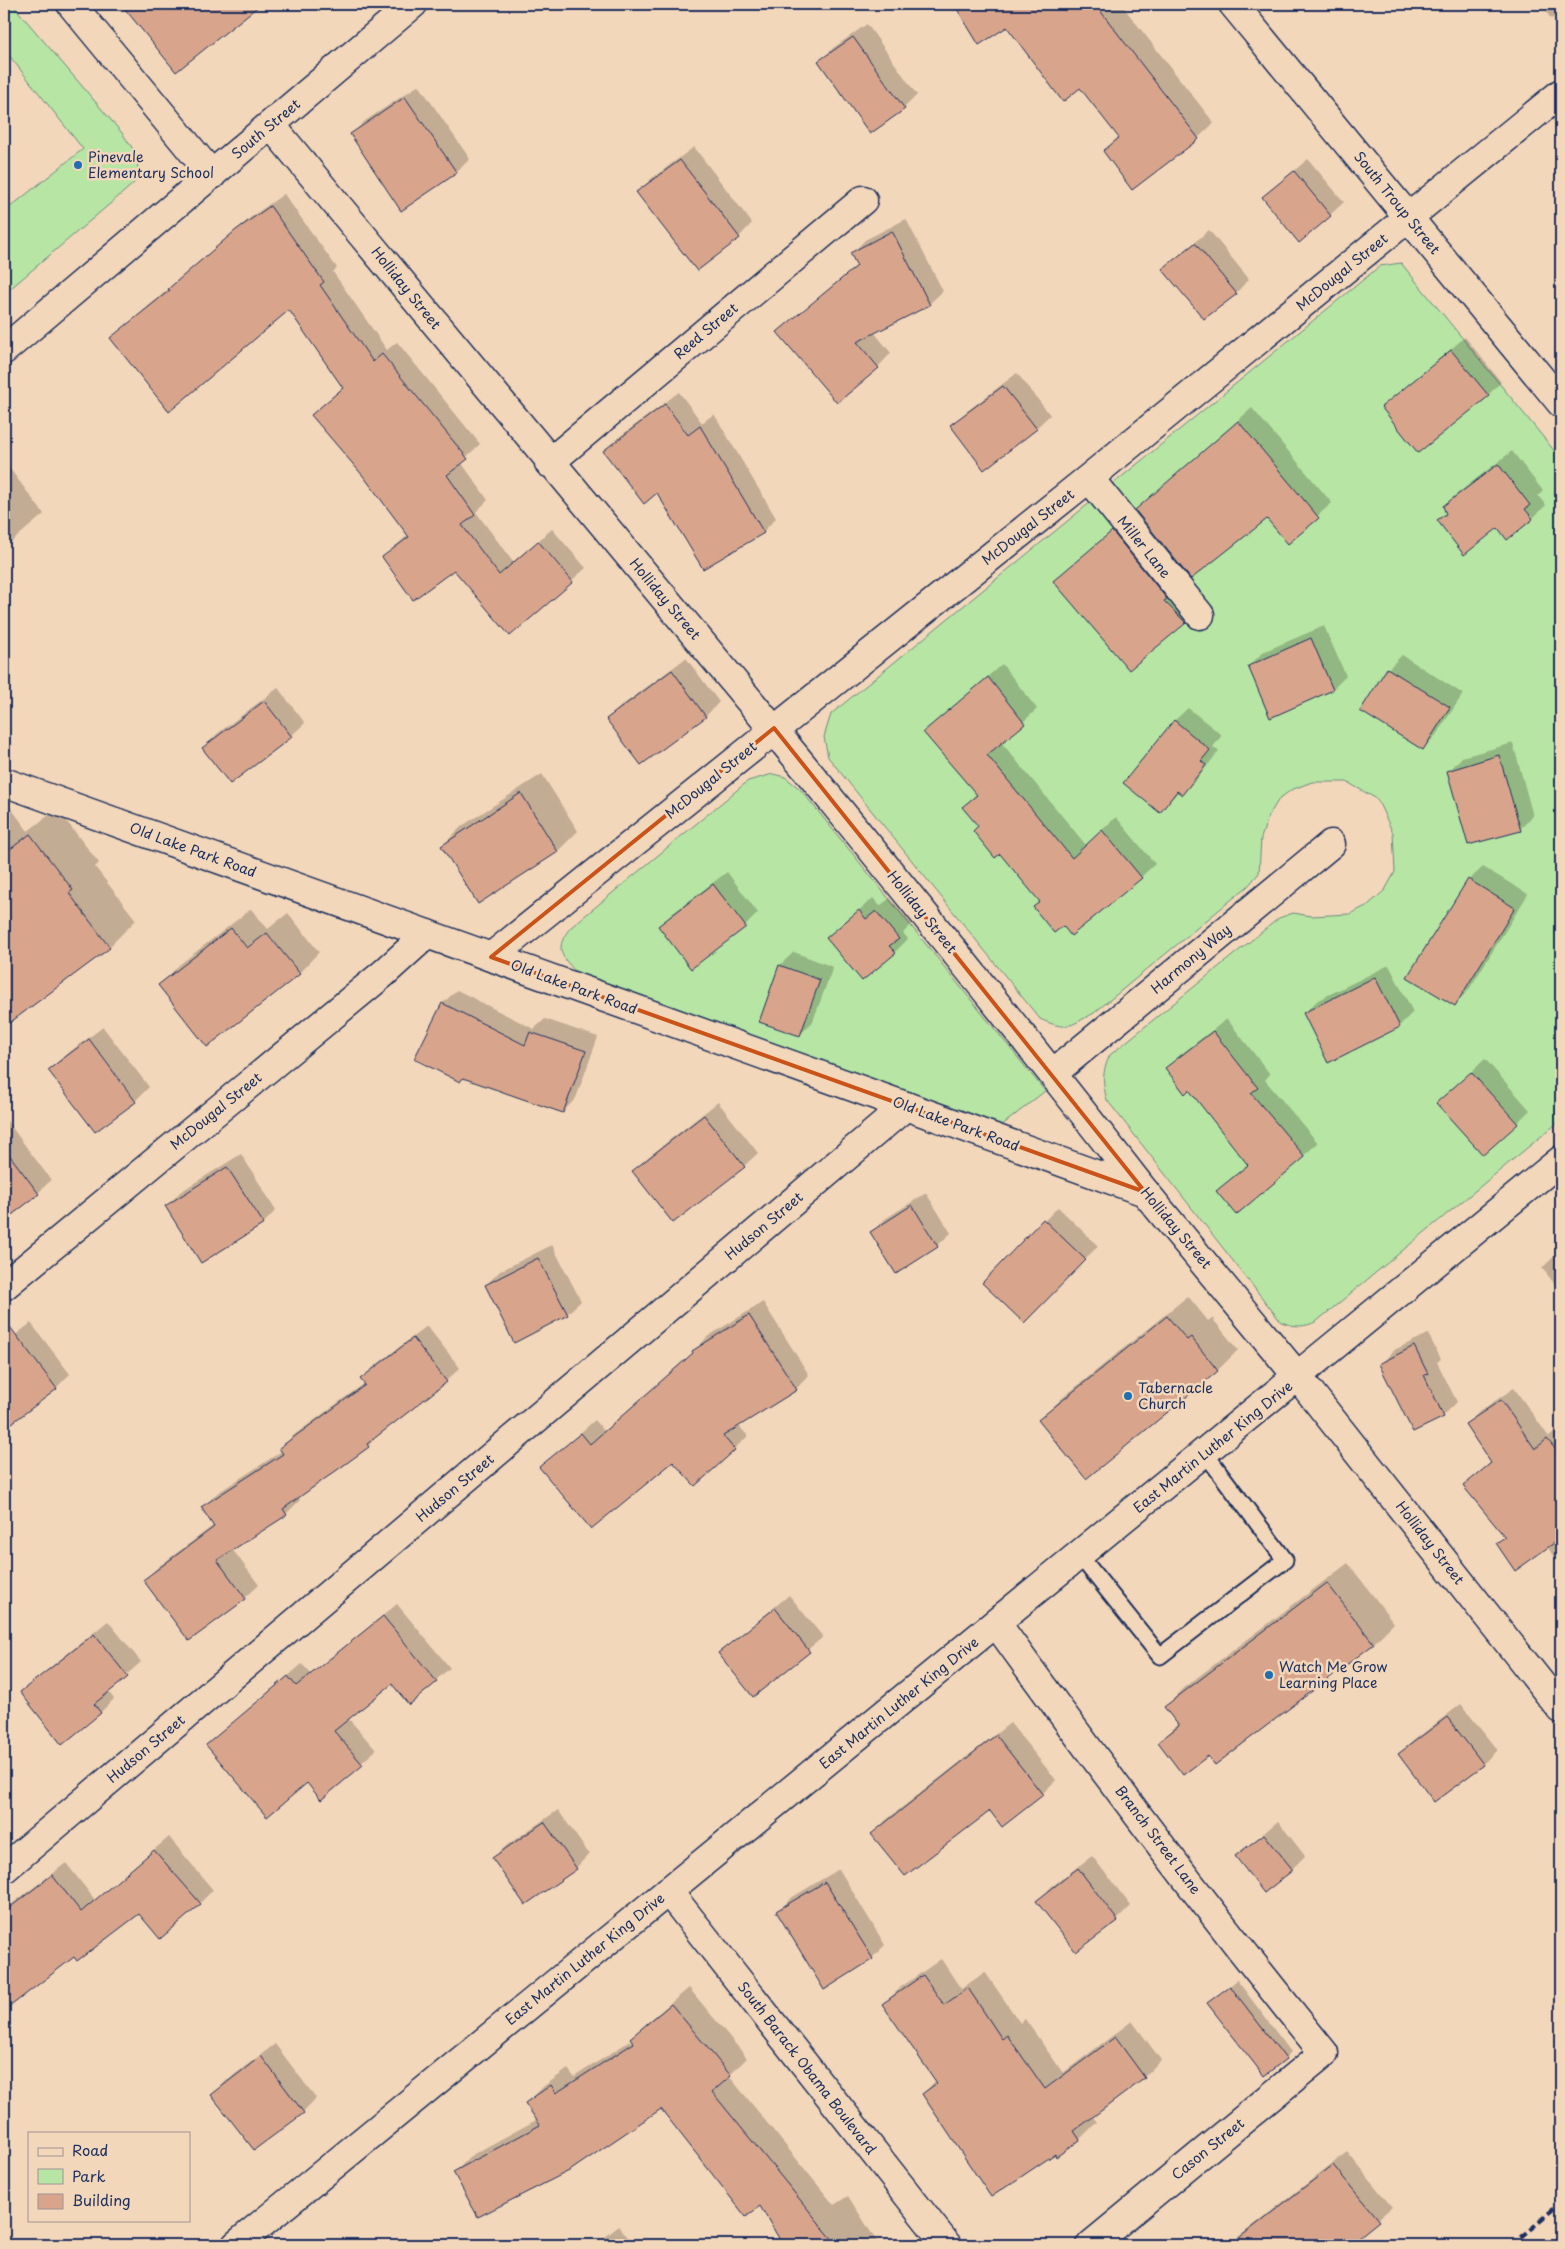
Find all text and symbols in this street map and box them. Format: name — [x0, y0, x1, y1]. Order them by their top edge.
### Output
street label: South Street — [227, 93, 305, 164]
place label: Pinevale Elementary School — [88, 146, 214, 183]
street label: South Troup Street — [1349, 147, 1446, 259]
marker: Pinevale Elementary School — [72, 159, 84, 171]
street label: McDougal Street — [1291, 228, 1392, 315]
street label: Holliday Street — [366, 242, 446, 334]
street label: Reed Street — [669, 297, 743, 364]
street label: McDougal Street — [977, 483, 1079, 570]
street label: Miller Lane — [1113, 511, 1176, 583]
street label: Holliday Street — [625, 553, 706, 644]
street label: McDougal Street — [660, 736, 761, 823]
street label: Old Lake Park Road — [127, 817, 260, 882]
street label: Holliday Street — [882, 866, 962, 958]
street label: Harmony Way — [1146, 919, 1235, 998]
street label: Old Lake Park Road — [508, 954, 641, 1019]
street label: McDougal Street — [165, 1067, 266, 1154]
street label: Old Lake Park Road — [890, 1091, 1023, 1156]
street label: Holliday Street — [1136, 1182, 1217, 1273]
street label: Hudson Street — [720, 1186, 808, 1265]
street label: East Martin Luther King Drive — [1128, 1376, 1297, 1518]
place label: Tabernacle Church — [1138, 1377, 1213, 1414]
marker: Tabernacle Church — [1122, 1390, 1134, 1402]
street label: Hudson Street — [411, 1448, 499, 1527]
street label: Holliday Street — [1391, 1496, 1470, 1589]
street label: East Martin Luther King Drive — [814, 1632, 983, 1774]
place label: Watch Me Grow Learning Place — [1279, 1656, 1387, 1693]
marker: Watch Me Grow Learning Place — [1263, 1669, 1275, 1681]
street label: Hudson Street — [102, 1709, 190, 1788]
street label: Branch Street Lane — [1111, 1781, 1206, 1899]
street label: East Martin Luther King Drive — [500, 1888, 669, 2030]
street label: South Barack Obama Boulevard — [733, 1977, 882, 2159]
street label: Cason Street — [1167, 2112, 1249, 2185]
legend — [28, 2132, 190, 2222]
text: Road — [72, 2138, 108, 2161]
text: Park — [72, 2164, 106, 2187]
text: Building — [72, 2188, 131, 2211]

